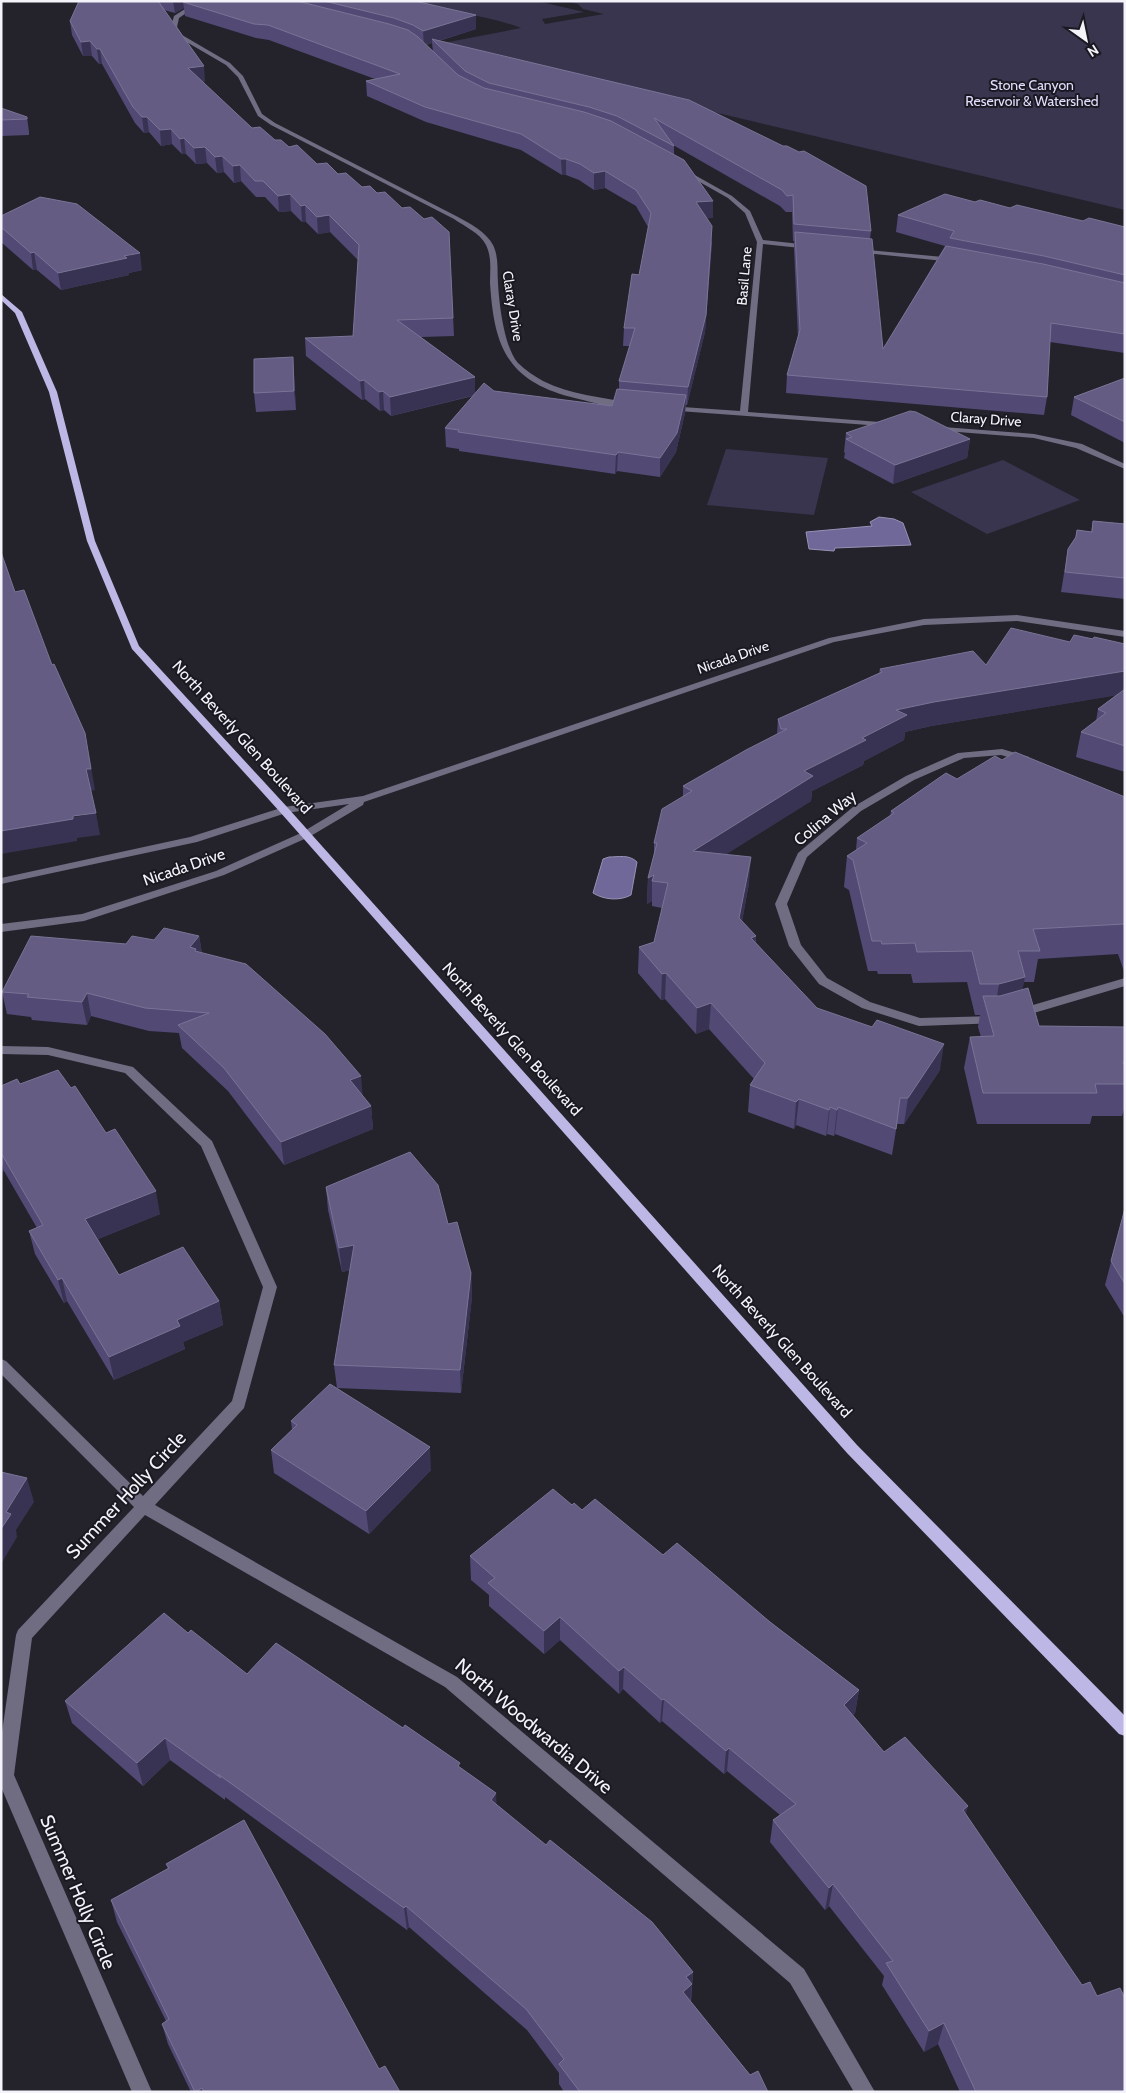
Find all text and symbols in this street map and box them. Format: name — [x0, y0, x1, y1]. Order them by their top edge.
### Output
north arrow — [1061, 15, 1111, 65]
text: N — [1084, 41, 1102, 61]
park label: Stone Canyon Reservoir & Watershed — [965, 76, 1099, 110]
street label: Basil Lane — [732, 246, 756, 306]
street label: Claray Drive — [499, 270, 527, 342]
street label: Claray Drive — [950, 408, 1022, 430]
street label: Nicada Drive — [695, 636, 771, 678]
street label: North Beverly Glen Boulevard — [168, 657, 316, 817]
street label: Colina Way — [790, 786, 860, 850]
street label: Nicada Drive — [140, 844, 228, 890]
street label: North Beverly Glen Boulevard — [438, 959, 586, 1119]
street label: North Beverly Glen Boulevard — [708, 1261, 856, 1421]
street label: Summer Holly Circle — [61, 1426, 191, 1563]
street label: North Woodwardia Drive — [451, 1653, 618, 1799]
street label: Summer Holly Circle — [35, 1811, 121, 1973]

